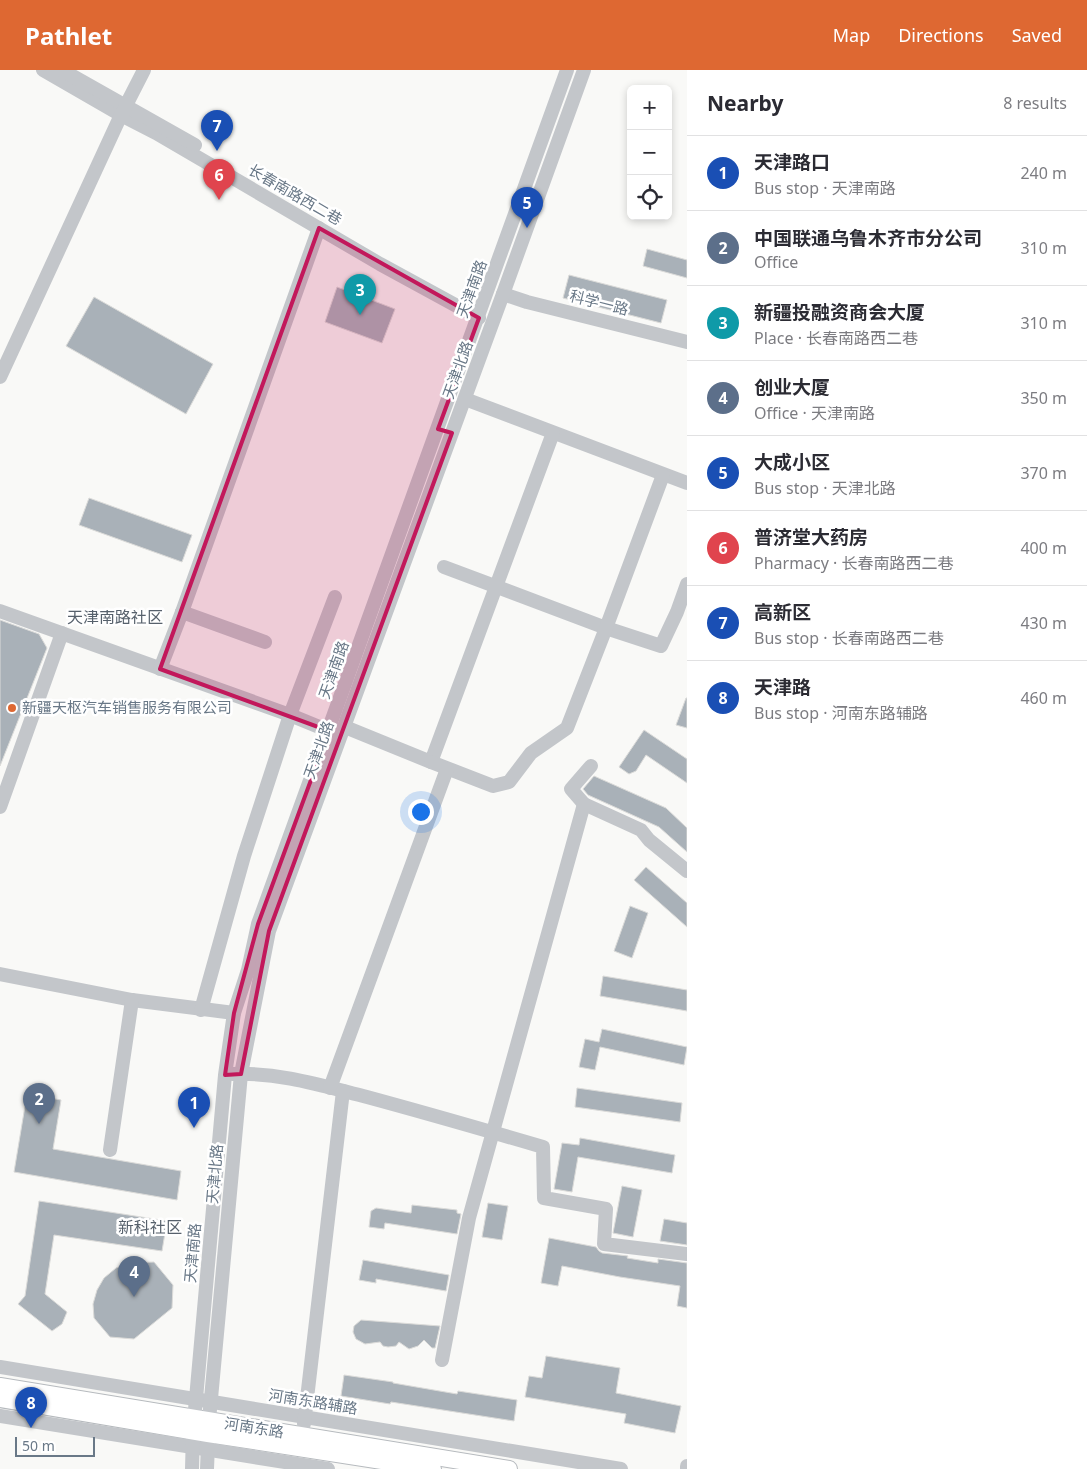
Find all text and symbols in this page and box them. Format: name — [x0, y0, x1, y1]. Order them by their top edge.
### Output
text: Pathlet — [25, 19, 112, 52]
text: Map — [833, 23, 870, 47]
text: Directions — [898, 23, 984, 47]
text: Saved — [1012, 23, 1062, 47]
map controls — [627, 85, 672, 220]
button: + — [627, 85, 672, 130]
text: Nearby — [707, 89, 783, 117]
text: 8 results — [1003, 92, 1067, 114]
pin: 7 — [201, 110, 233, 151]
button: − — [627, 130, 672, 175]
text: 天津路口 — [754, 149, 830, 175]
pin: 6 — [203, 159, 235, 200]
street label: 长春南路西二巷 — [245, 159, 346, 229]
text: 1 — [718, 162, 728, 184]
text: 240 m — [1020, 162, 1067, 184]
button: locate — [627, 175, 672, 220]
text: Bus stop · 天津南路 — [754, 177, 896, 199]
pin: 5 — [511, 187, 543, 228]
text: 中国联通乌鲁木齐市分公司 — [754, 225, 982, 251]
text: 2 — [718, 237, 728, 259]
text: 310 m — [1020, 237, 1067, 259]
text: Office — [754, 251, 798, 273]
street label: 天津南路 — [451, 257, 491, 320]
pin: 3 — [344, 274, 376, 315]
street label: 科学一路 — [568, 285, 631, 319]
text: 新疆投融资商会大厦 — [754, 299, 925, 325]
text: 3 — [718, 312, 728, 334]
text: 310 m — [1020, 312, 1067, 334]
text: Place · 长春南路西二巷 — [754, 327, 918, 349]
street label: 天津北路 — [437, 338, 477, 401]
text: 创业大厦 — [754, 374, 830, 400]
text: 4 — [718, 387, 728, 409]
text: 350 m — [1020, 387, 1067, 409]
text: Office · 天津南路 — [754, 402, 875, 424]
text: 大成小区 — [754, 449, 830, 475]
text: 5 — [718, 462, 728, 484]
text: 370 m — [1020, 462, 1067, 484]
text: Bus stop · 天津北路 — [754, 477, 896, 499]
text: 普济堂大药房 — [754, 524, 868, 550]
text: 6 — [718, 537, 728, 559]
text: 400 m — [1020, 537, 1067, 559]
text: Pharmacy · 长春南路西二巷 — [754, 552, 954, 574]
text: 高新区 — [754, 599, 811, 625]
district label: 天津南路社区 — [67, 606, 163, 628]
text: 7 — [718, 612, 728, 634]
text: 430 m — [1020, 612, 1067, 634]
text: Bus stop · 长春南路西二巷 — [754, 627, 944, 649]
street label: 天津南路 — [313, 638, 353, 701]
text: 天津路 — [754, 674, 811, 700]
text: 8 — [718, 687, 728, 709]
text: 460 m — [1020, 687, 1067, 709]
place label: 新疆天枢汽车销售服务有限公司 — [22, 697, 232, 717]
marker: 新疆天枢汽车销售服务有限公司 — [6, 702, 18, 714]
text: Bus stop · 河南东路辅路 — [754, 702, 928, 724]
street label: 天津北路 — [298, 718, 338, 781]
your location — [408, 799, 434, 825]
pin: 2 — [23, 1083, 55, 1124]
pin: 1 — [178, 1087, 210, 1128]
street label: 天津北路 — [201, 1143, 227, 1205]
district label: 新科社区 — [118, 1216, 182, 1238]
street label: 天津南路 — [179, 1222, 205, 1284]
pin: 4 — [118, 1256, 150, 1297]
street label: 河南东路辅路 — [267, 1384, 359, 1418]
pin: 8 — [15, 1387, 47, 1428]
street label: 河南东路 — [223, 1412, 285, 1442]
scale bar — [15, 1434, 95, 1457]
text: 50 m — [22, 1436, 55, 1455]

